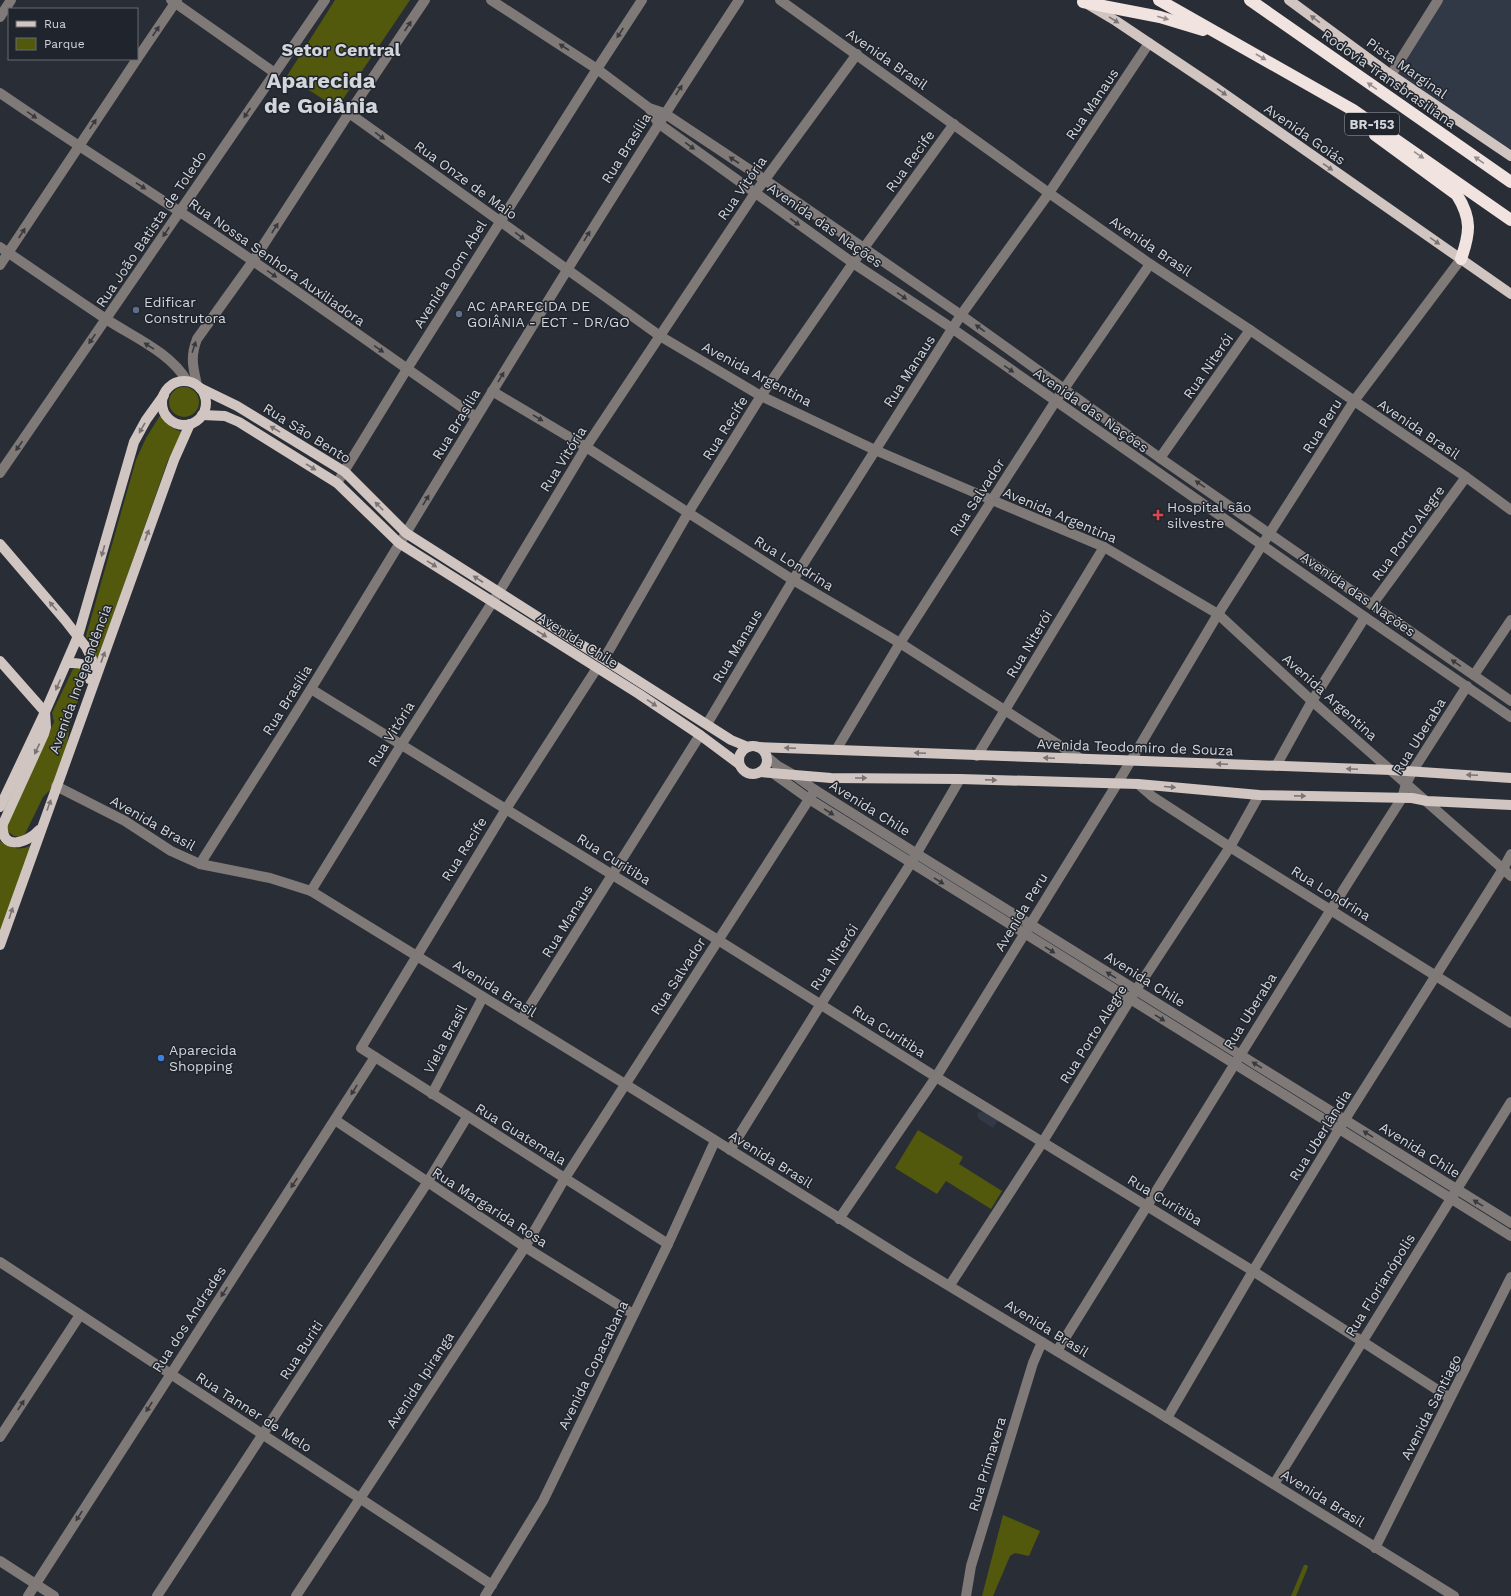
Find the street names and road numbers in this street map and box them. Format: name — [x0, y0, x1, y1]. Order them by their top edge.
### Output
street label: Avenida Brasil — [843, 25, 931, 93]
street label: Rodovia Transbrasiliana — [1319, 26, 1459, 132]
street label: Pista Marginal — [1363, 34, 1451, 102]
street label: Rua Manaus — [1062, 65, 1122, 143]
street label: Avenida Goiás — [1261, 100, 1349, 168]
street label: Rua Brasília — [598, 110, 654, 186]
road number: BR-153 — [1345, 113, 1399, 135]
street label: Rua Recife — [882, 127, 938, 195]
street label: Rua Onze de Maio — [412, 137, 520, 223]
street label: Rua João Batista de Toledo — [93, 148, 209, 310]
street label: Rua Vitória — [714, 153, 770, 223]
street label: Avenida das Nações — [765, 179, 885, 271]
street label: Rua Nossa Senhora Auxiliadora — [186, 195, 368, 329]
street label: Avenida Brasil — [1107, 213, 1196, 280]
street label: Avenida Dom Abel — [410, 217, 490, 331]
street label: Rua Niterói — [1180, 330, 1236, 402]
street label: Rua Manaus — [880, 332, 938, 410]
street label: Avenida Argentina — [699, 338, 815, 410]
street label: Avenida das Nações — [1031, 364, 1151, 456]
street label: Rua Brasília — [429, 386, 483, 462]
street label: Rua Recife — [699, 393, 751, 463]
street label: Rua Peru — [1299, 396, 1345, 456]
street label: Avenida Brasil — [1375, 396, 1464, 463]
street label: Rua São Bento — [260, 400, 354, 466]
street label: Rua Vitória — [537, 423, 589, 495]
street label: Rua Salvador — [946, 455, 1008, 539]
street label: Rua Porto Alegre — [1368, 482, 1448, 584]
street label: Avenida Argentina — [1001, 484, 1119, 546]
street label: Rua Londrina — [752, 532, 837, 594]
street label: Avenida das Nações — [1298, 548, 1418, 640]
street label: Avenida Independência — [45, 602, 115, 756]
street label: Rua Manaus — [709, 606, 765, 686]
street label: Rua Niterói — [1003, 607, 1055, 681]
street label: Avenida Chile — [535, 609, 621, 671]
street label: Avenida Argentina — [1279, 650, 1381, 744]
street label: Rua Brasília — [259, 662, 315, 738]
street label: Rua Uberaba — [1389, 695, 1449, 777]
street label: Rua Vitória — [365, 698, 417, 770]
street label: Avenida Teodomiro de Souza — [1036, 736, 1234, 758]
street label: Avenida Chile — [827, 777, 913, 839]
street label: Avenida Brasil — [108, 792, 199, 854]
street label: Rua Recife — [438, 814, 490, 884]
street label: Rua Curitiba — [574, 830, 654, 888]
street label: Rua Londrina — [1289, 862, 1374, 924]
street label: Avenida Peru — [991, 870, 1051, 954]
street label: Rua Manaus — [538, 882, 596, 960]
street label: Rua Niterói — [807, 921, 861, 993]
street label: Rua Salvador — [647, 934, 709, 1018]
street label: Avenida Chile — [1102, 948, 1188, 1010]
street label: Avenida Brasil — [450, 956, 540, 1021]
street label: Rua Uberaba — [1220, 970, 1280, 1052]
street label: Rua Porto Alegre — [1056, 982, 1130, 1086]
street label: Viela Brasil — [420, 1001, 470, 1076]
street label: Rua Curitiba — [849, 1001, 929, 1061]
street label: Rua Uberlândia — [1286, 1087, 1354, 1183]
street label: Rua Guatemala — [473, 1100, 569, 1168]
street label: Avenida Chile — [1377, 1119, 1463, 1181]
street label: Avenida Brasil — [726, 1127, 816, 1192]
street label: Rua Margarida Rosa — [429, 1164, 551, 1250]
street label: Rua Curitiba — [1125, 1171, 1205, 1229]
street label: Rua Florianópolis — [1342, 1231, 1418, 1339]
street label: Rua dos Andrades — [149, 1263, 229, 1375]
street label: Avenida Brasil — [1002, 1296, 1092, 1361]
street label: Avenida Copacabana — [555, 1298, 631, 1432]
street label: Rua Buriti — [276, 1318, 326, 1382]
street label: Avenida Ipiranga — [383, 1329, 457, 1431]
street label: Avenida Santiago — [1397, 1352, 1465, 1462]
street label: Rua Tanner de Melo — [193, 1369, 315, 1455]
street label: Rua Primavera — [965, 1415, 1009, 1513]
street label: Avenida Brasil — [1278, 1466, 1368, 1531]

